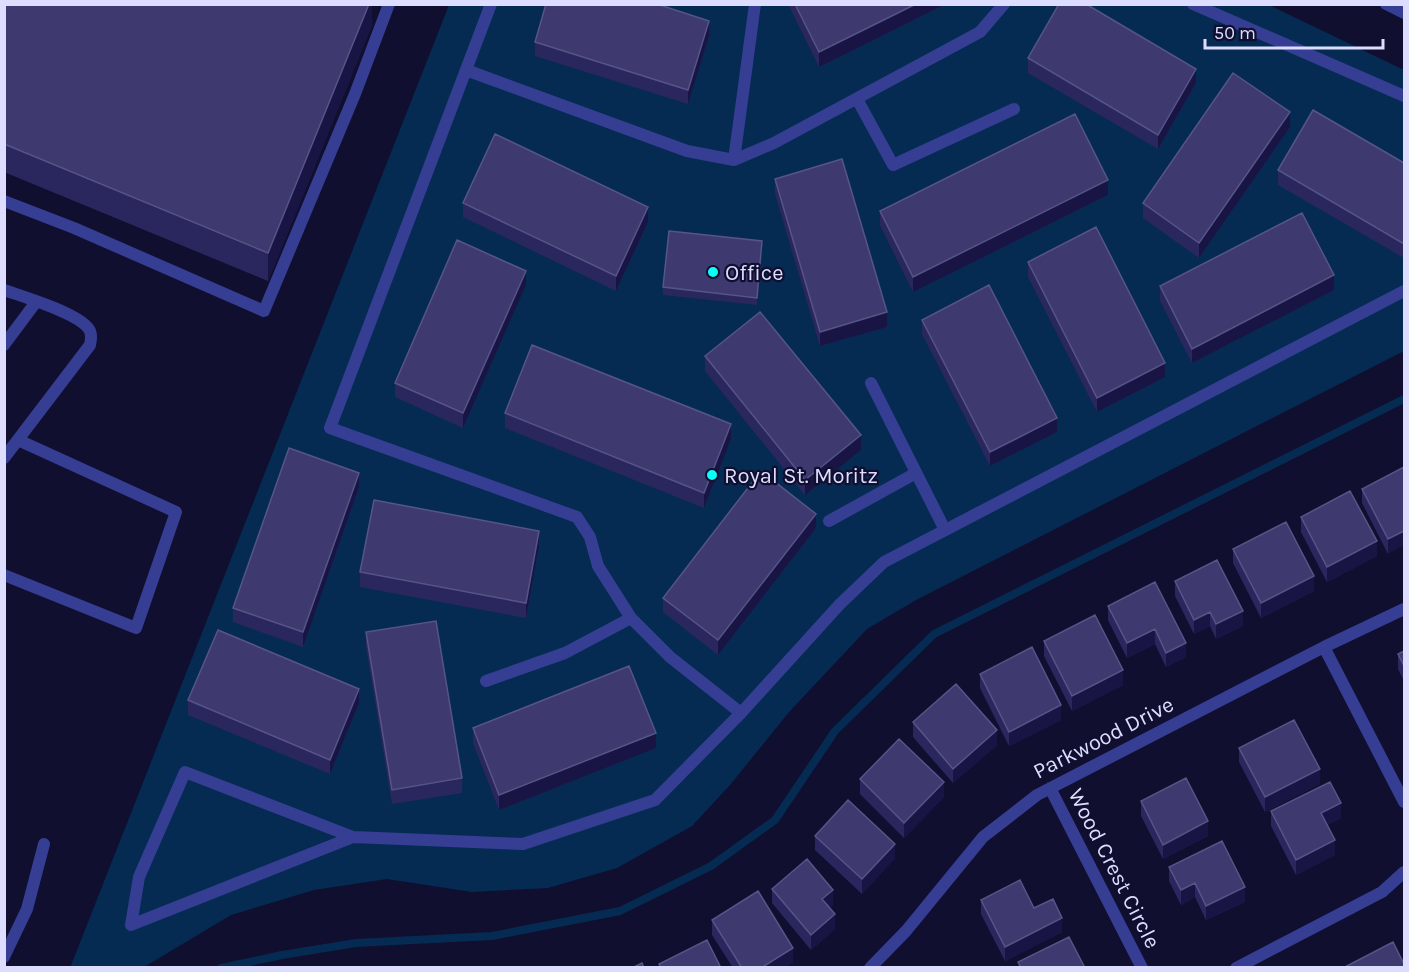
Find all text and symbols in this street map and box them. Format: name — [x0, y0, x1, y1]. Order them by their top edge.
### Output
scale bar — [1205, 12, 1384, 50]
text: 50 m — [1214, 22, 1256, 44]
place label: Office — [725, 260, 784, 286]
marker: Office — [706, 265, 720, 279]
place label: Royal St. Moritz — [724, 463, 878, 489]
marker: Royal St. Moritz — [705, 468, 719, 482]
street label: Parkwood Drive — [1029, 691, 1178, 784]
street label: Wood Crest Circle — [1063, 784, 1166, 953]

